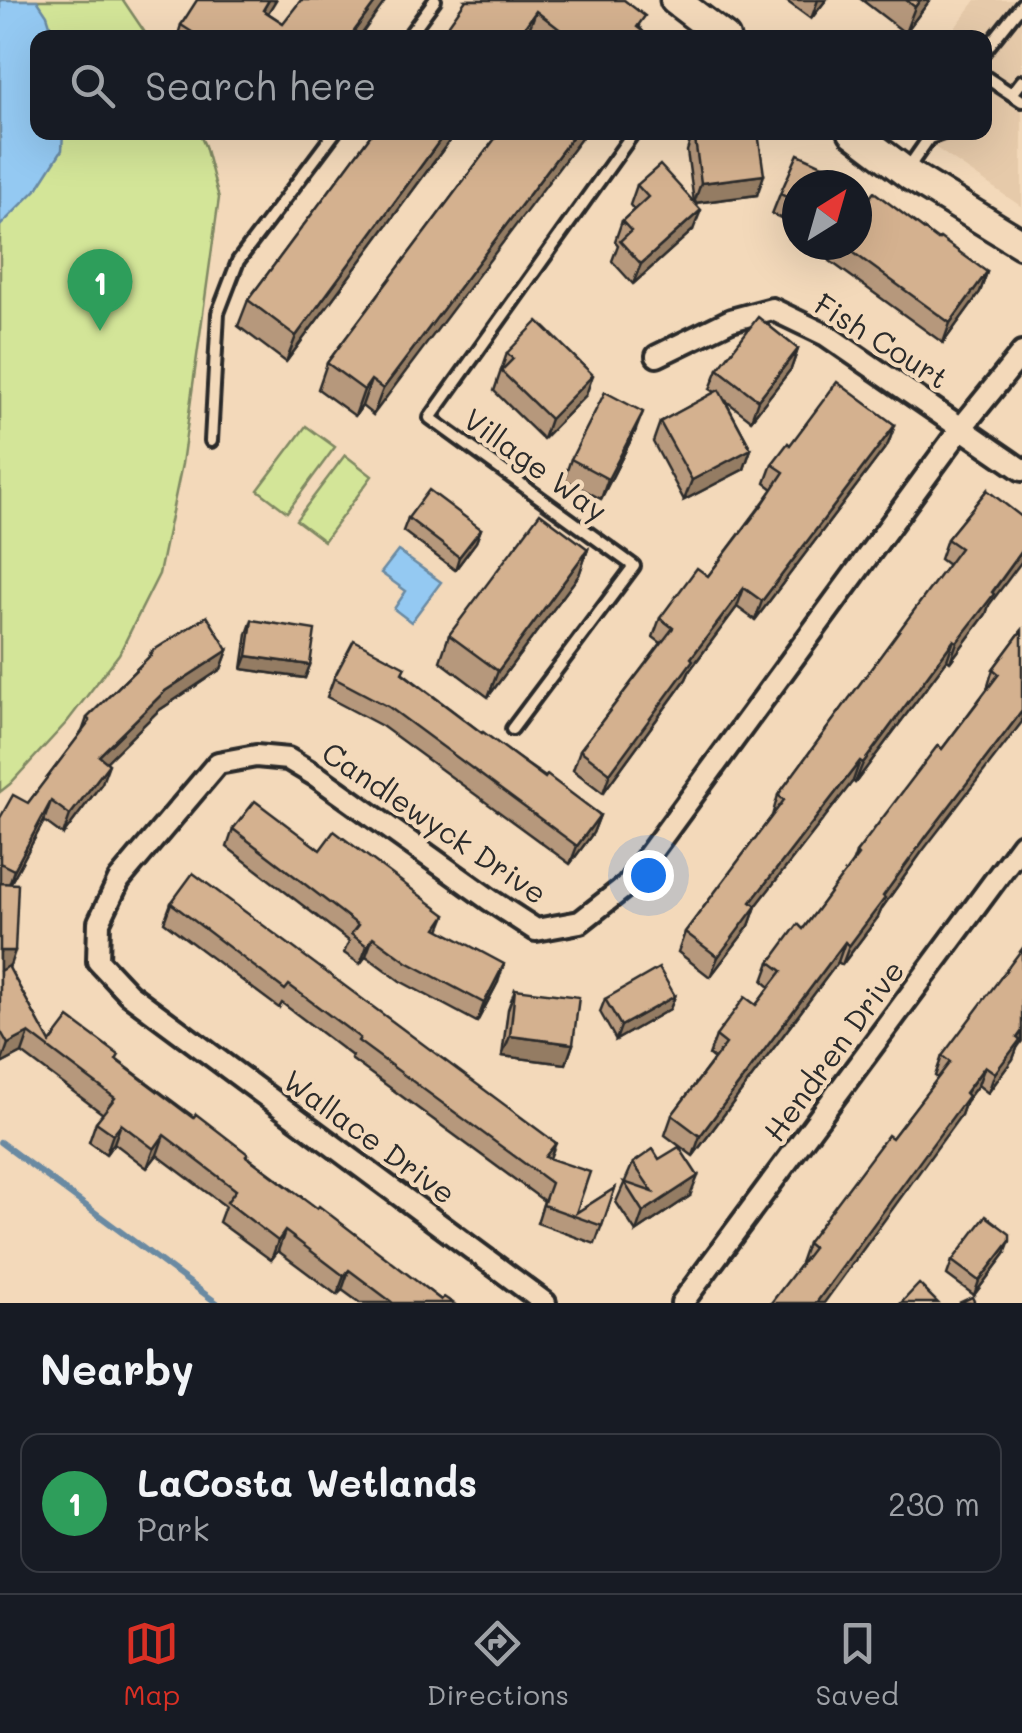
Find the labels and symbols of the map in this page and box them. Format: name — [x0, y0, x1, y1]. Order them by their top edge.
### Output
north arrow — [782, 170, 872, 260]
pin: 1 — [68, 248, 132, 331]
street label: Fish Court — [807, 283, 957, 397]
street label: Village Way — [456, 398, 616, 530]
street label: Candlewyck Drive — [315, 732, 555, 912]
your location — [623, 850, 674, 901]
street label: Hendren Drive — [754, 951, 912, 1149]
street label: Wallace Drive — [276, 1060, 464, 1212]

